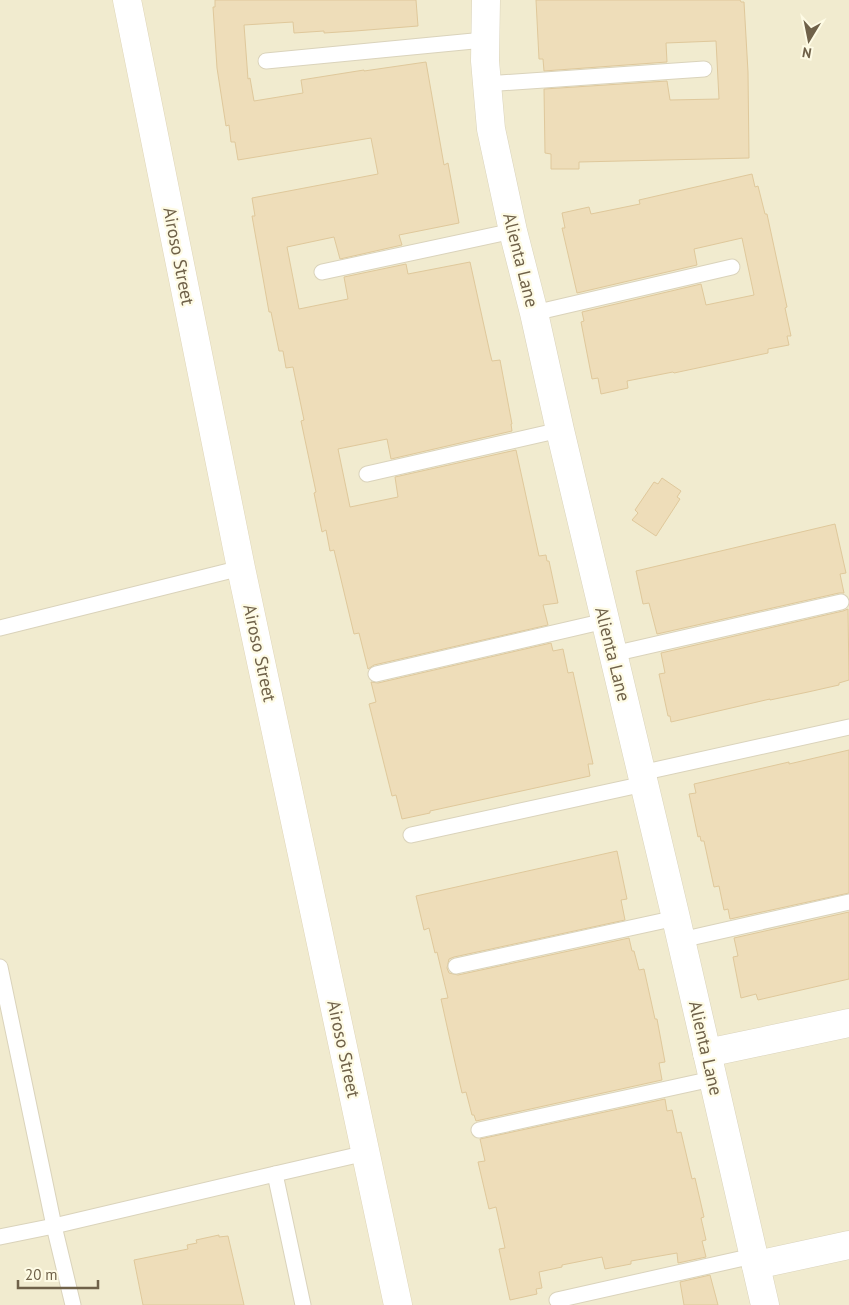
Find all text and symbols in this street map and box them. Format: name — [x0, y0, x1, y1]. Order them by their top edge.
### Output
north arrow — [784, 15, 834, 65]
text: N — [801, 43, 813, 62]
street label: Airoso Street — [158, 205, 200, 307]
street label: Alienta Lane — [498, 210, 544, 310]
street label: Airoso Street — [238, 602, 282, 704]
street label: Alienta Lane — [590, 604, 636, 704]
street label: Airoso Street — [322, 998, 366, 1100]
street label: Alienta Lane — [684, 998, 728, 1098]
scale bar — [18, 1258, 98, 1290]
text: 20 m — [25, 1265, 58, 1284]

